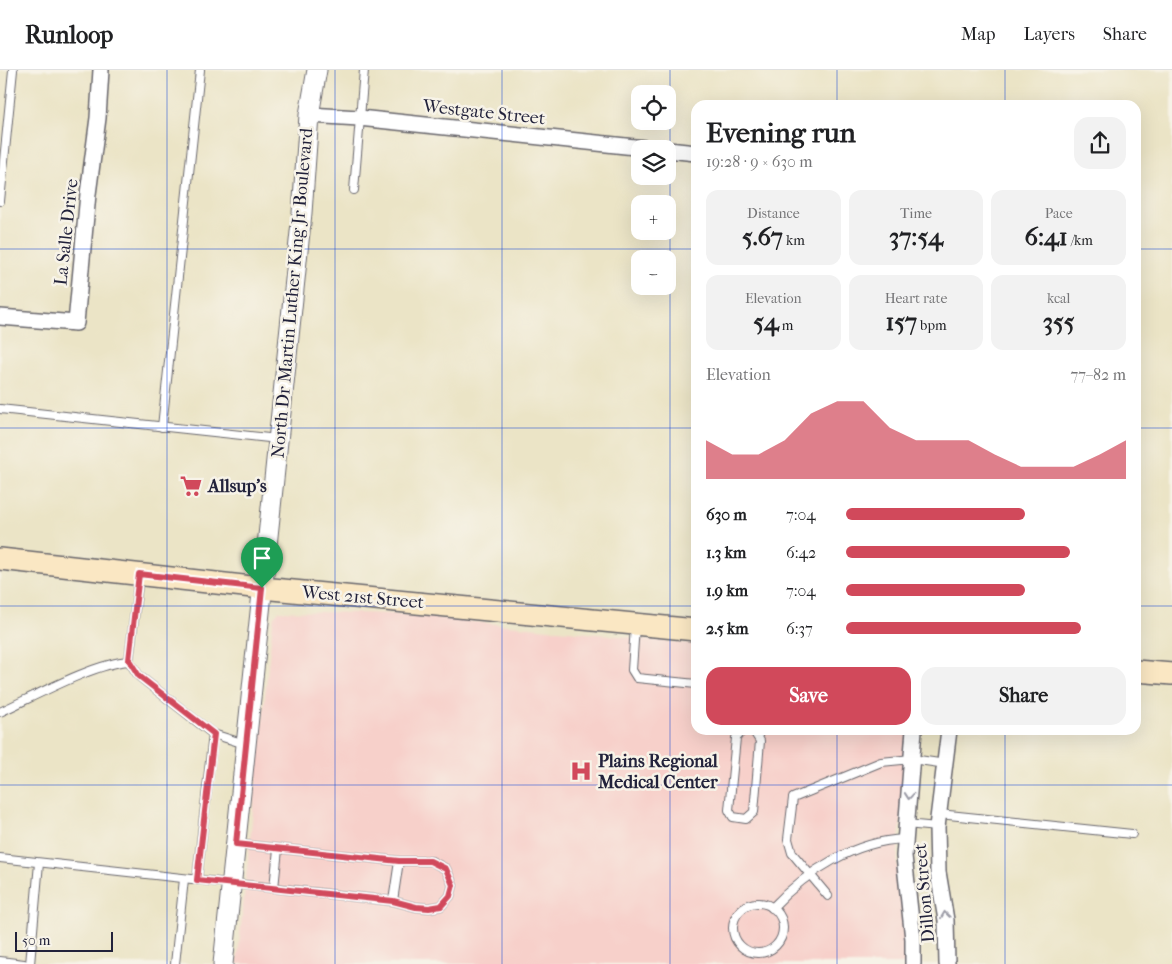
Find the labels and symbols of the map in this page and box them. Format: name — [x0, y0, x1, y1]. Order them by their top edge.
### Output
street label: Westgate Street — [421, 96, 547, 129]
street label: North Dr Martin Luther King Jr Boulevard — [268, 127, 317, 459]
street label: La Salle Drive — [50, 178, 83, 286]
supermarket icon: Allsup's — [178, 473, 204, 499]
place label: Allsup's — [207, 476, 267, 497]
pin — [241, 537, 283, 588]
street label: West 21st Street — [300, 582, 425, 613]
place label: Plains Regional Medical Center — [597, 751, 719, 793]
hospital icon: Plains Regional Medical Center — [568, 758, 594, 784]
one-way arrow — [903, 792, 914, 800]
street label: Dillon Street — [910, 842, 939, 944]
one-way arrow — [940, 911, 951, 919]
scale bar — [15, 929, 112, 952]

